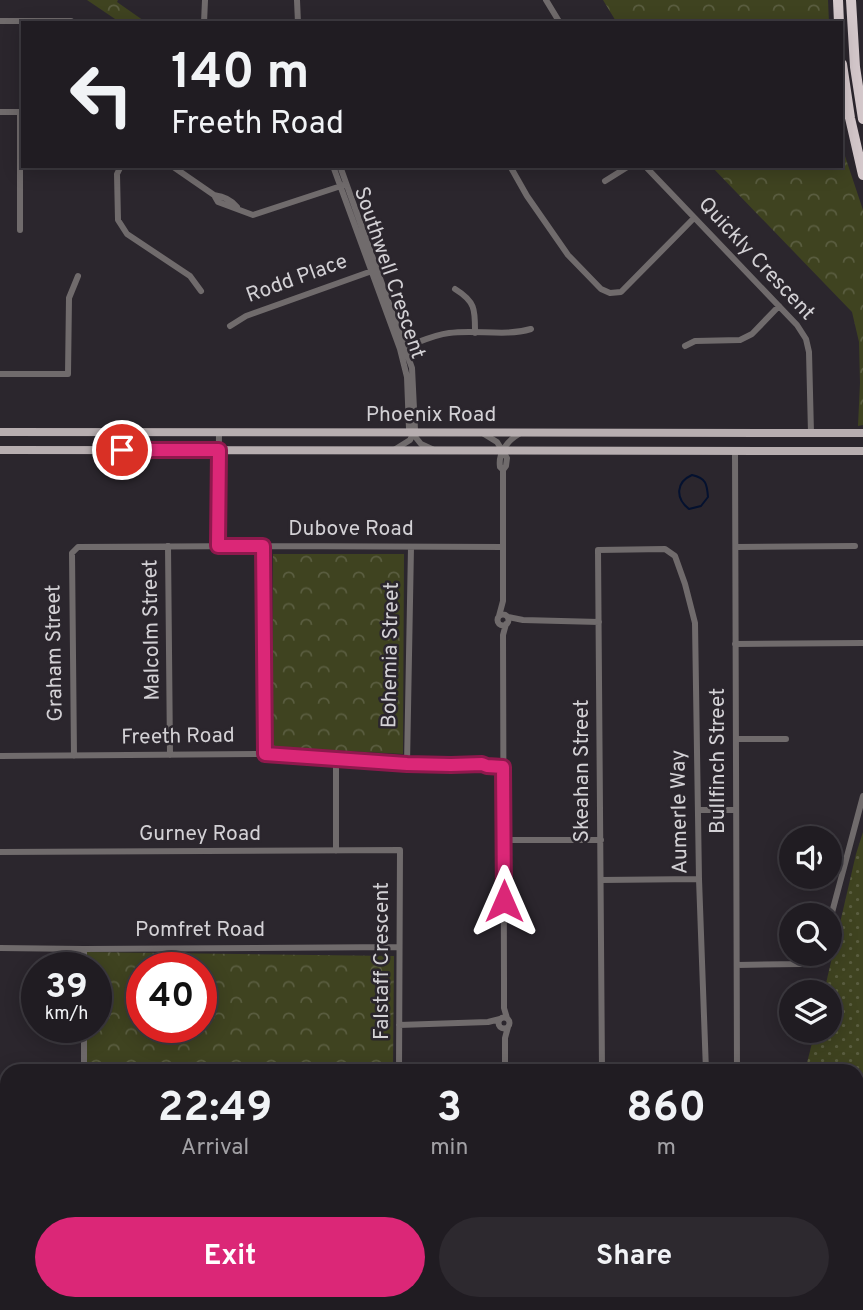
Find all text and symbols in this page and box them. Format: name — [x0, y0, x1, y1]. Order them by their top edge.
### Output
text: 140 m — [171, 44, 310, 106]
icon: left — [56, 49, 147, 140]
text: Freeth Road — [171, 105, 344, 145]
street label: Southwell Crescent — [347, 183, 431, 363]
street label: Quickly Crescent — [692, 192, 820, 326]
street label: Rodd Place — [243, 248, 351, 310]
street label: Phoenix Road — [366, 402, 496, 429]
pin — [92, 420, 152, 480]
icon: arrive — [103, 431, 141, 469]
street label: Dubove Road — [288, 516, 414, 543]
street label: Malcolm Street — [137, 559, 167, 701]
street label: Bohemia Street — [376, 582, 406, 728]
street label: Graham Street — [40, 584, 70, 722]
street label: Bullfinch Street — [705, 688, 732, 834]
street label: Skeahan Street — [569, 699, 596, 843]
street label: Freeth Road — [121, 723, 235, 751]
street label: Aumerle Way — [665, 750, 695, 874]
street label: Gurney Road — [139, 821, 261, 848]
map controls — [779, 826, 842, 1043]
button: sound — [779, 826, 842, 889]
position arrow — [467, 864, 541, 938]
street label: Falstaff Crescent — [369, 882, 396, 1040]
button: search — [779, 903, 842, 966]
street label: Pomfret Road — [135, 917, 265, 944]
speed limit sign: 40 — [126, 952, 217, 1043]
text: 39 — [45, 966, 88, 1010]
button: layers — [779, 980, 842, 1043]
text: km/h — [45, 1003, 88, 1026]
text: 22:49 — [158, 1083, 272, 1136]
text: 3 — [437, 1083, 462, 1136]
text: 860 — [626, 1083, 706, 1136]
text: Arrival — [181, 1134, 249, 1163]
text: min — [430, 1134, 468, 1163]
text: m — [656, 1134, 676, 1163]
button: Exit — [35, 1217, 425, 1297]
button: Share — [439, 1217, 829, 1297]

